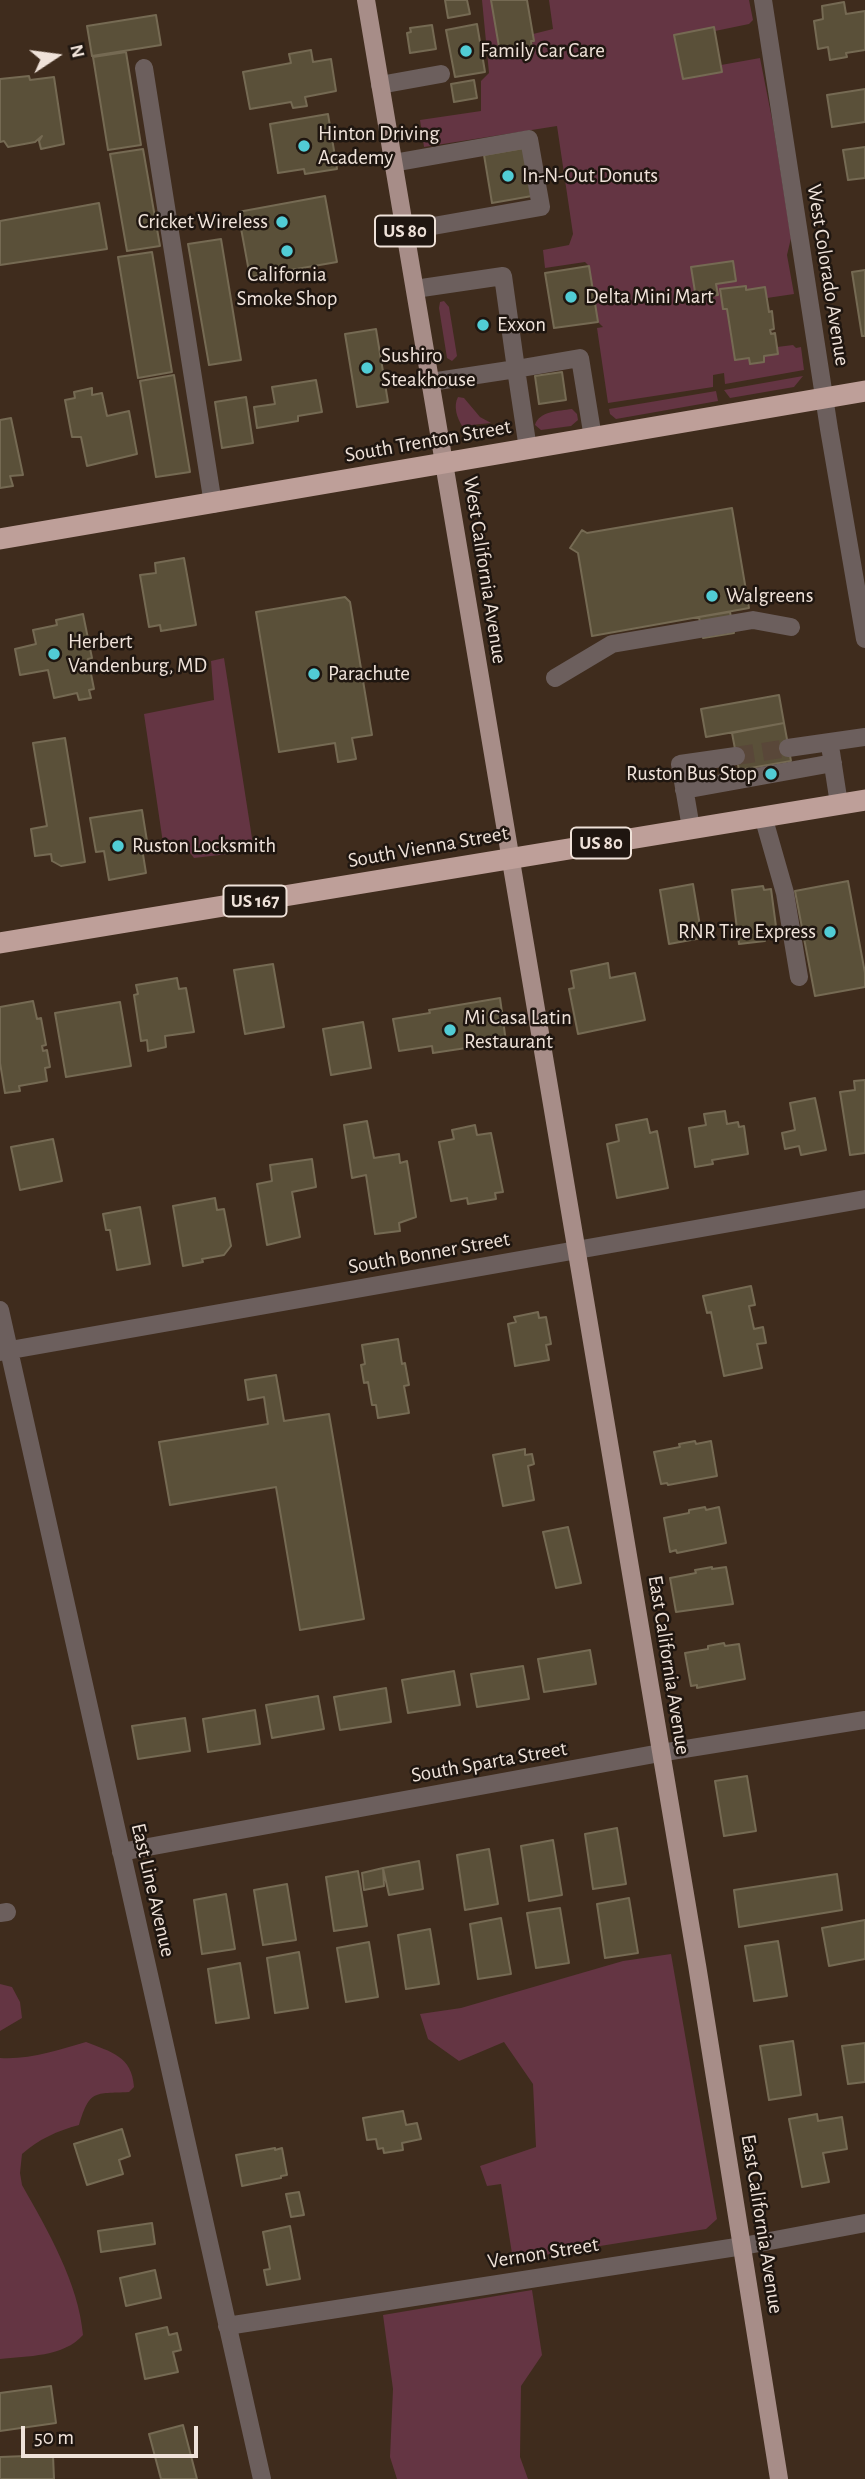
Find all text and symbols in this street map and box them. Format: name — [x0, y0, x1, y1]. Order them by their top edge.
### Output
north arrow — [21, 21, 91, 91]
place label: Family Car Care — [480, 38, 605, 64]
text: N — [66, 43, 88, 60]
marker: Family Car Care — [458, 43, 474, 59]
place label: Hinton Driving Academy — [318, 121, 440, 171]
marker: Hinton Driving Academy — [296, 138, 312, 154]
place label: In-N-Out Donuts — [522, 163, 658, 189]
marker: In-N-Out Donuts — [500, 168, 516, 184]
street label: West Colorado Avenue — [801, 182, 855, 368]
place label: Cricket Wireless — [138, 209, 268, 235]
marker: Cricket Wireless — [274, 214, 290, 230]
road number: US 80 — [375, 216, 435, 246]
marker: California Smoke Shop — [279, 243, 295, 259]
place label: California Smoke Shop — [237, 262, 337, 312]
place label: Delta Mini Mart — [585, 284, 714, 310]
marker: Delta Mini Mart — [563, 289, 579, 305]
place label: Exxon — [497, 312, 546, 338]
marker: Exxon — [475, 317, 491, 333]
place label: Sushiro Steakhouse — [381, 343, 476, 393]
marker: Sushiro Steakhouse — [359, 360, 375, 376]
street label: South Trenton Street — [343, 414, 513, 468]
street label: West California Avenue — [458, 474, 512, 666]
place label: Walgreens — [726, 583, 813, 609]
marker: Walgreens — [704, 588, 720, 604]
place label: Herbert Vandenburg, MD — [68, 629, 207, 679]
marker: Herbert Vandenburg, MD — [46, 646, 62, 662]
place label: Parachute — [328, 661, 410, 687]
marker: Parachute — [306, 666, 322, 682]
place label: Ruston Bus Stop — [626, 761, 757, 787]
marker: Ruston Bus Stop — [763, 766, 779, 782]
street label: South Vienna Street — [346, 821, 510, 873]
road number: US 80 — [571, 828, 631, 858]
place label: Ruston Locksmith — [132, 833, 276, 859]
marker: Ruston Locksmith — [110, 838, 126, 854]
road number: US 167 — [224, 886, 286, 917]
place label: RNR Tire Express — [678, 919, 816, 945]
marker: RNR Tire Express — [822, 924, 838, 940]
place label: Mi Casa Latin Restaurant — [464, 1005, 572, 1055]
marker: Mi Casa Latin Restaurant — [442, 1022, 458, 1038]
street label: South Bonner Street — [346, 1226, 512, 1280]
street label: East California Avenue — [642, 1573, 696, 1757]
street label: South Sparta Street — [409, 1736, 569, 1788]
street label: East Line Avenue — [125, 1821, 181, 1959]
street label: East California Avenue — [735, 2132, 789, 2316]
street label: Vernon Street — [486, 2232, 600, 2274]
scale bar — [24, 2412, 201, 2456]
text: 50 m — [34, 2427, 74, 2448]

